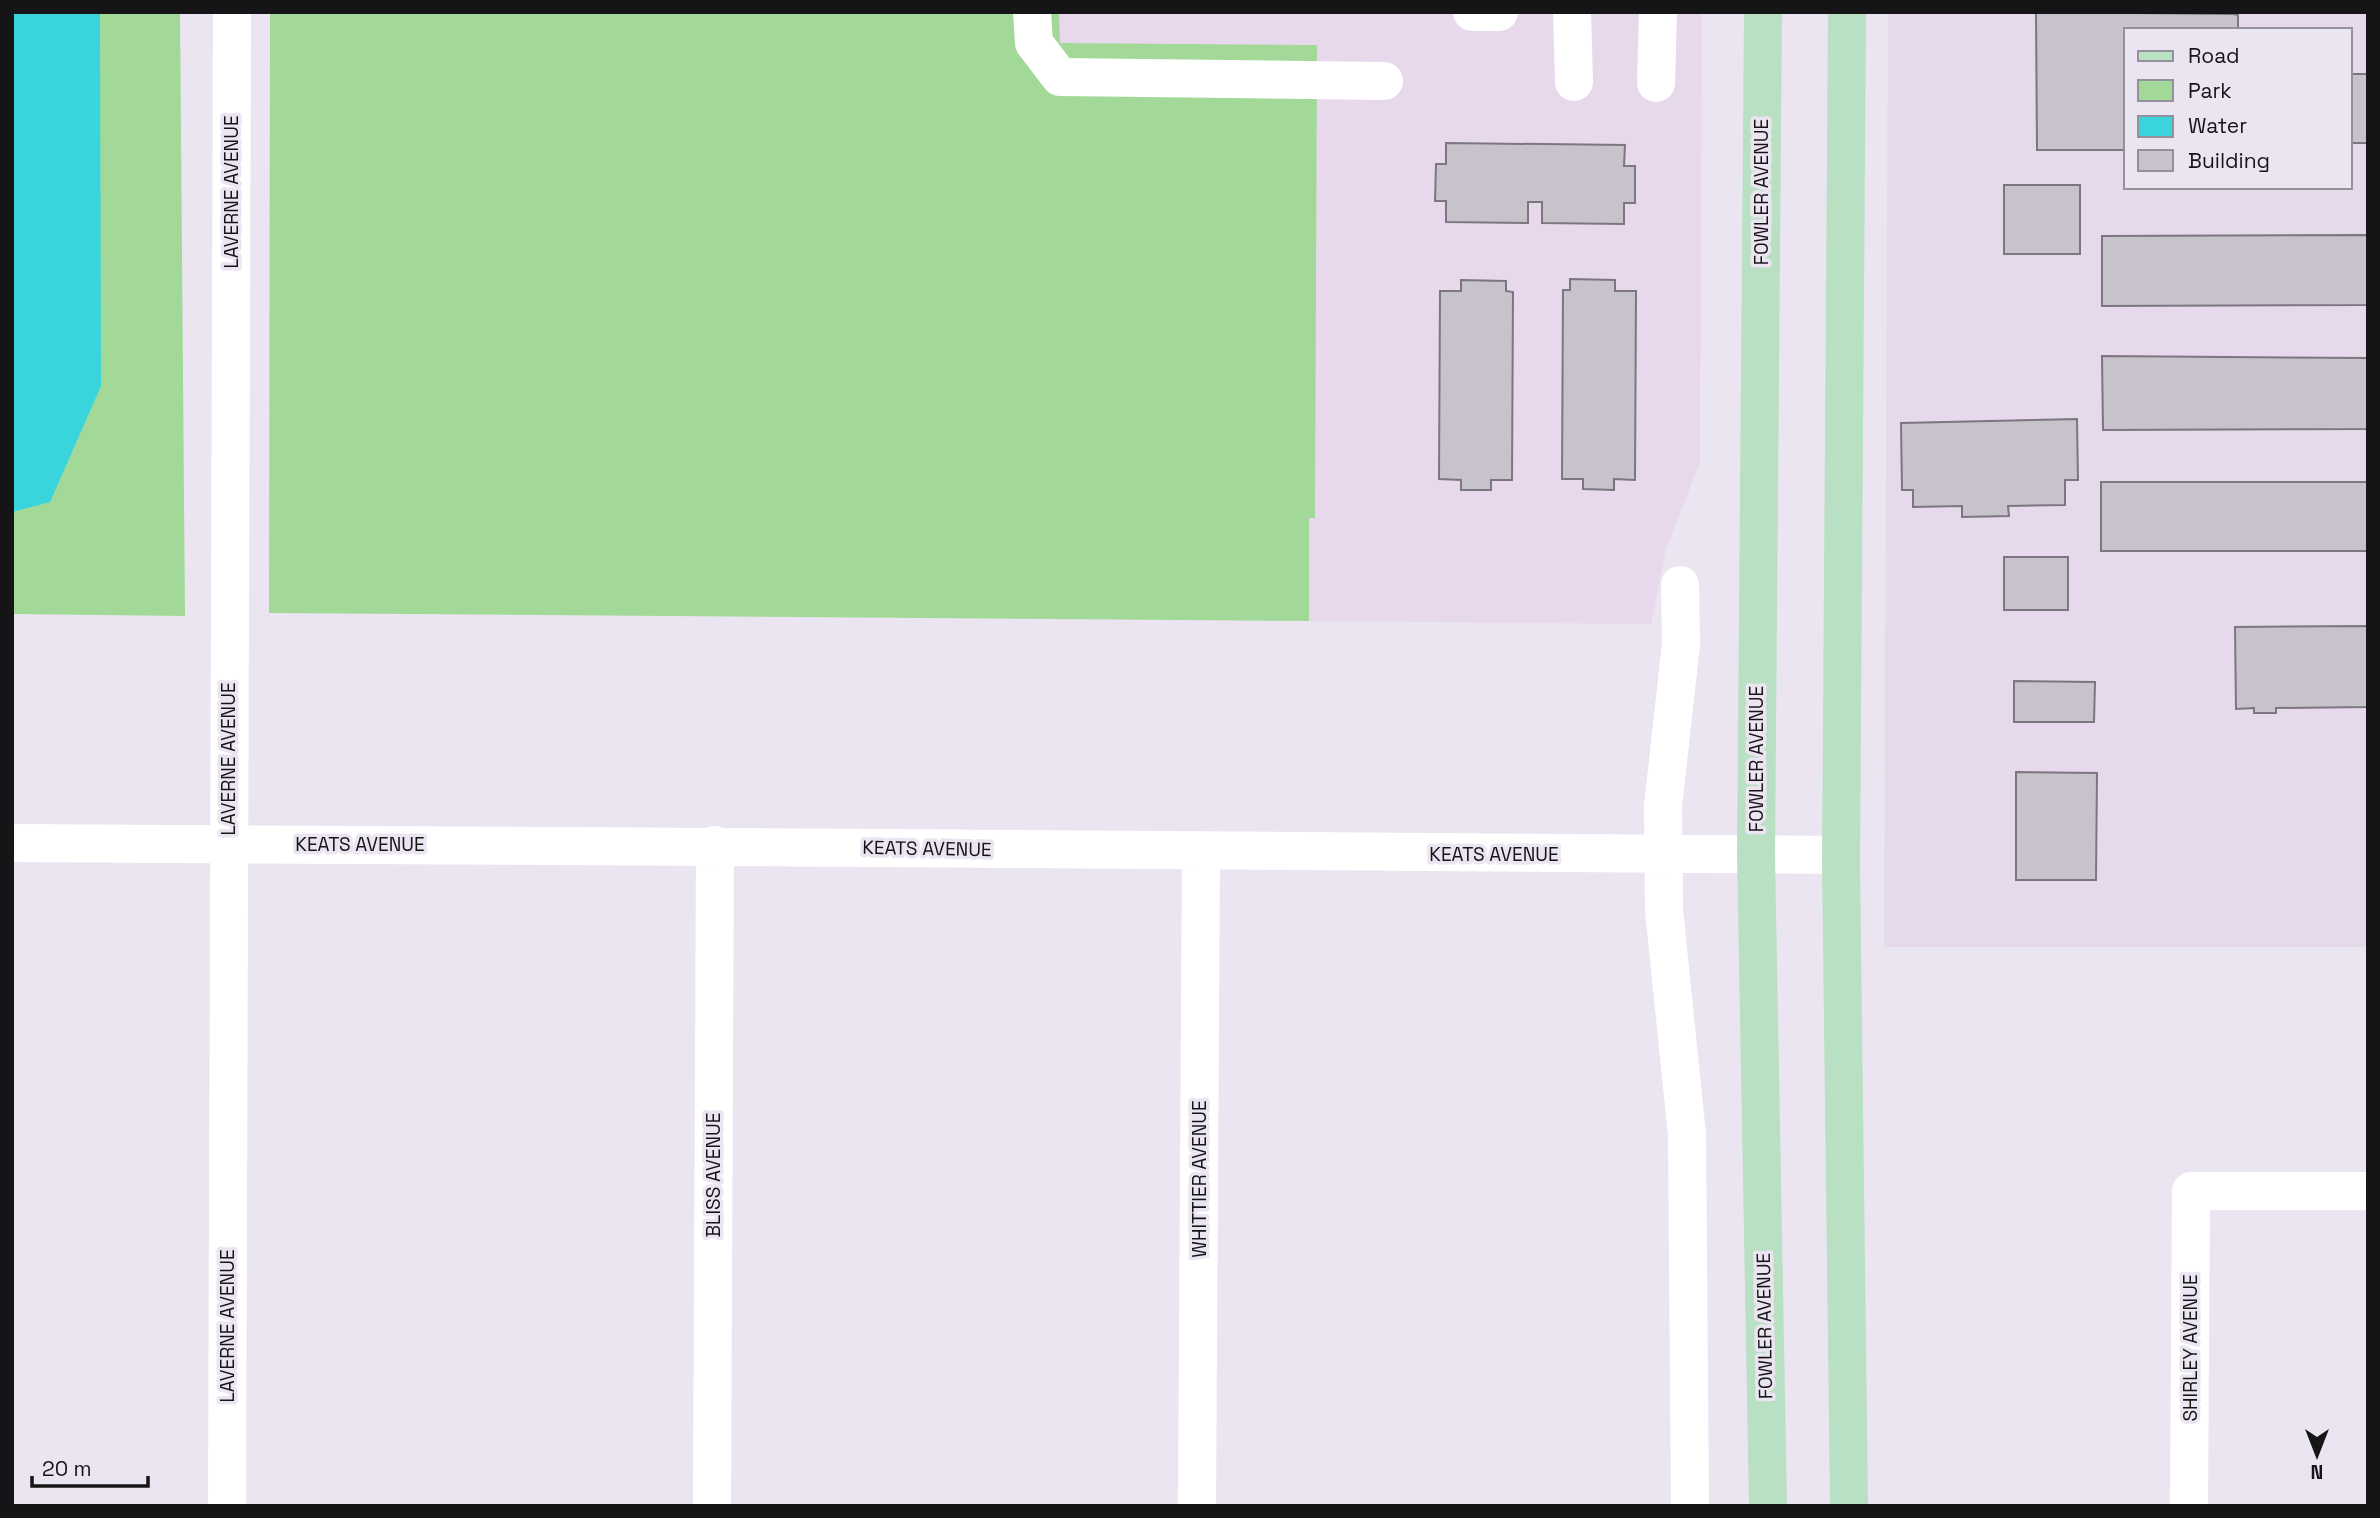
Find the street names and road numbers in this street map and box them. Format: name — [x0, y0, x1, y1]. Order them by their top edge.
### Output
street label: LAVERNE AVENUE — [219, 115, 244, 269]
street label: FOWLER AVENUE — [1749, 119, 1774, 265]
street label: LAVERNE AVENUE — [216, 682, 241, 836]
street label: FOWLER AVENUE — [1744, 686, 1769, 832]
street label: KEATS AVENUE — [295, 832, 425, 857]
street label: KEATS AVENUE — [862, 835, 992, 862]
street label: KEATS AVENUE — [1429, 842, 1559, 867]
street label: WHITTIER AVENUE — [1187, 1100, 1212, 1258]
street label: BLISS AVENUE — [701, 1113, 726, 1237]
street label: LAVERNE AVENUE — [215, 1249, 240, 1403]
street label: FOWLER AVENUE — [1751, 1253, 1778, 1399]
street label: SHIRLEY AVENUE — [2178, 1274, 2203, 1422]

